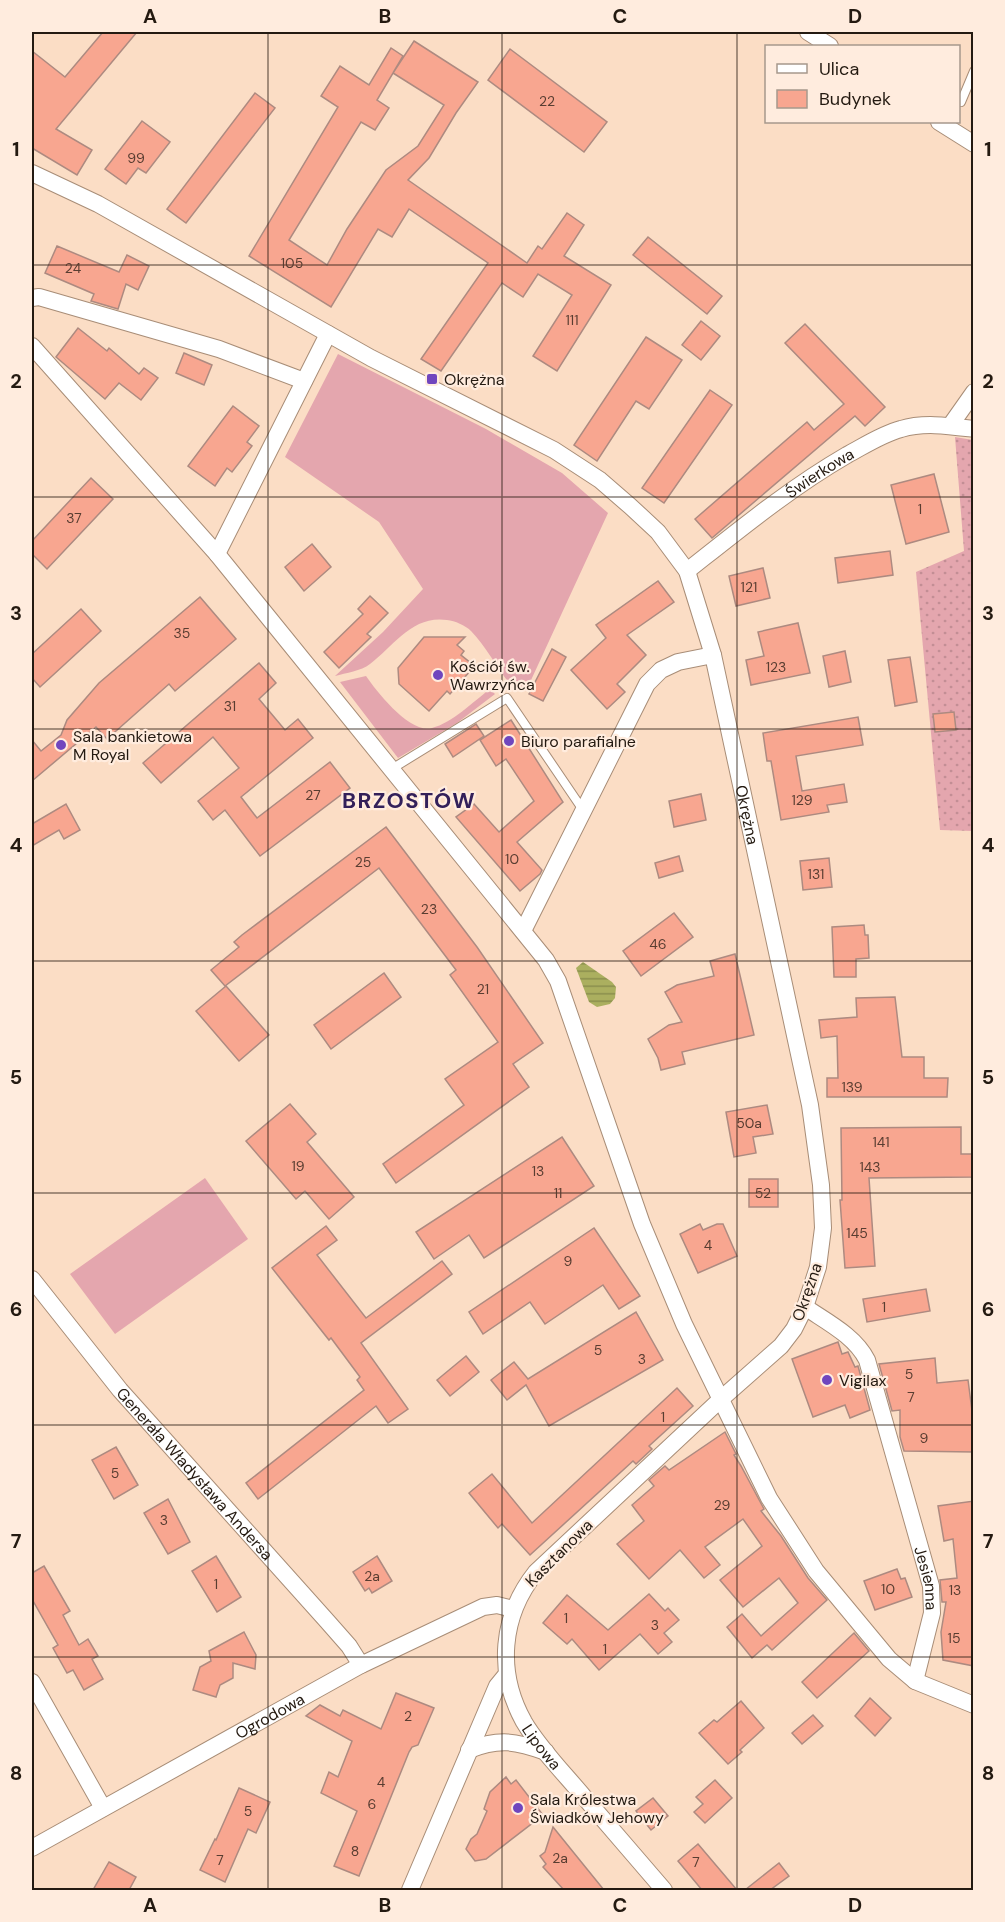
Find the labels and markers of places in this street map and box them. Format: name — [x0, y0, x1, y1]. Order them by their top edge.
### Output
place label: Okrężna — [444, 369, 504, 390]
marker: Okrężna — [425, 372, 439, 386]
place label: Kościół św. Wawrzyńca — [450, 656, 535, 695]
marker: Kościół św. Wawrzyńca — [431, 668, 445, 682]
place label: Sala bankietowa M Royal — [73, 726, 192, 765]
place label: Biuro parafialne — [521, 731, 636, 752]
marker: Biuro parafialne — [502, 734, 516, 748]
marker: Sala bankietowa M Royal — [54, 738, 68, 752]
place label: Vigilax — [839, 1370, 887, 1391]
marker: Vigilax — [820, 1373, 834, 1387]
place label: Sala Królestwa Świadków Jehowy — [530, 1789, 664, 1828]
marker: Sala Królestwa Świadków Jehowy — [511, 1801, 525, 1815]

